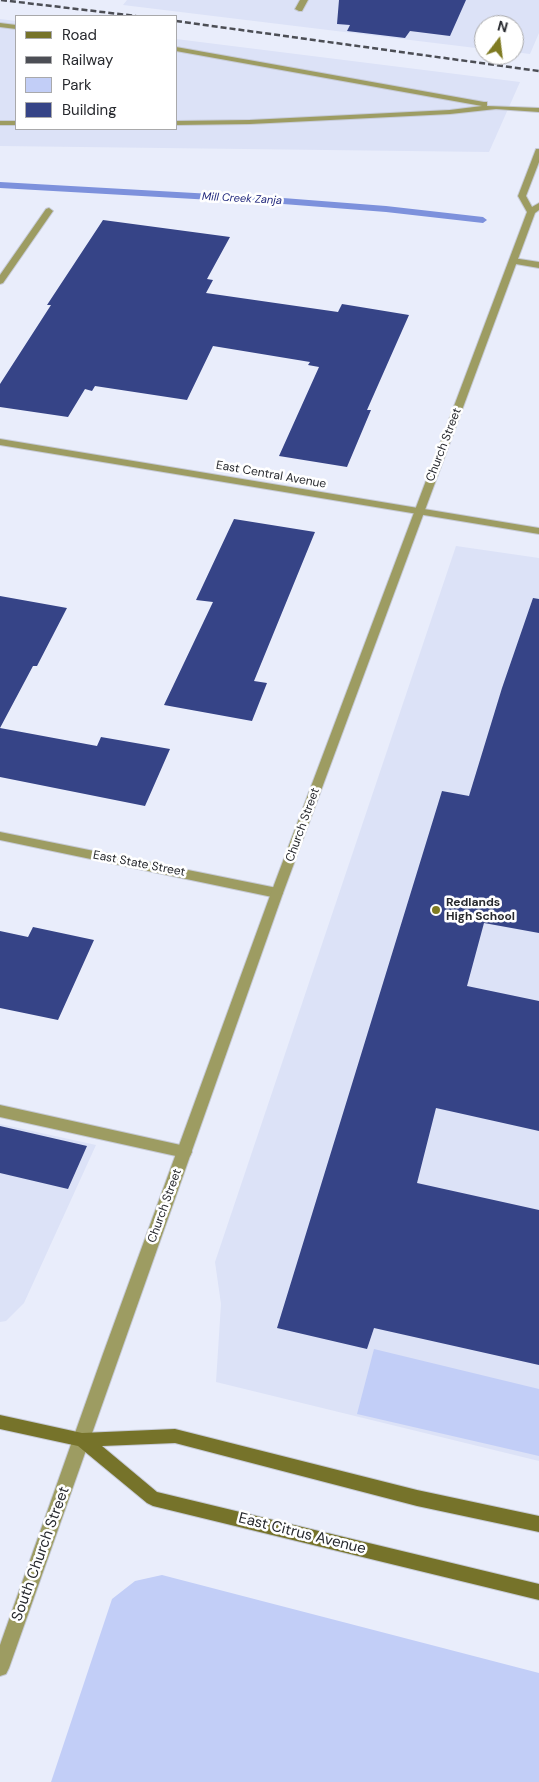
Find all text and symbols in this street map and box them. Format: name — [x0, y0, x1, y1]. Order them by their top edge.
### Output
legend — [15, 15, 178, 130]
north arrow — [474, 15, 524, 65]
text: N — [495, 16, 510, 36]
text: Road — [62, 25, 97, 45]
text: Railway — [62, 50, 113, 70]
text: Park — [62, 75, 92, 95]
text: Building — [62, 100, 117, 120]
water label: Mill Creek Zanja — [202, 190, 282, 208]
street label: Church Street — [423, 406, 465, 484]
street label: East Central Avenue — [215, 458, 327, 492]
street label: Church Street — [283, 786, 323, 864]
street label: East State Street — [92, 848, 186, 880]
place label: Redlands High School — [446, 896, 515, 924]
marker: Redlands High School — [430, 904, 442, 916]
street label: Church Street — [145, 1167, 185, 1245]
street label: South Church Street — [8, 1484, 74, 1624]
street label: East Citrus Avenue — [236, 1509, 368, 1559]

